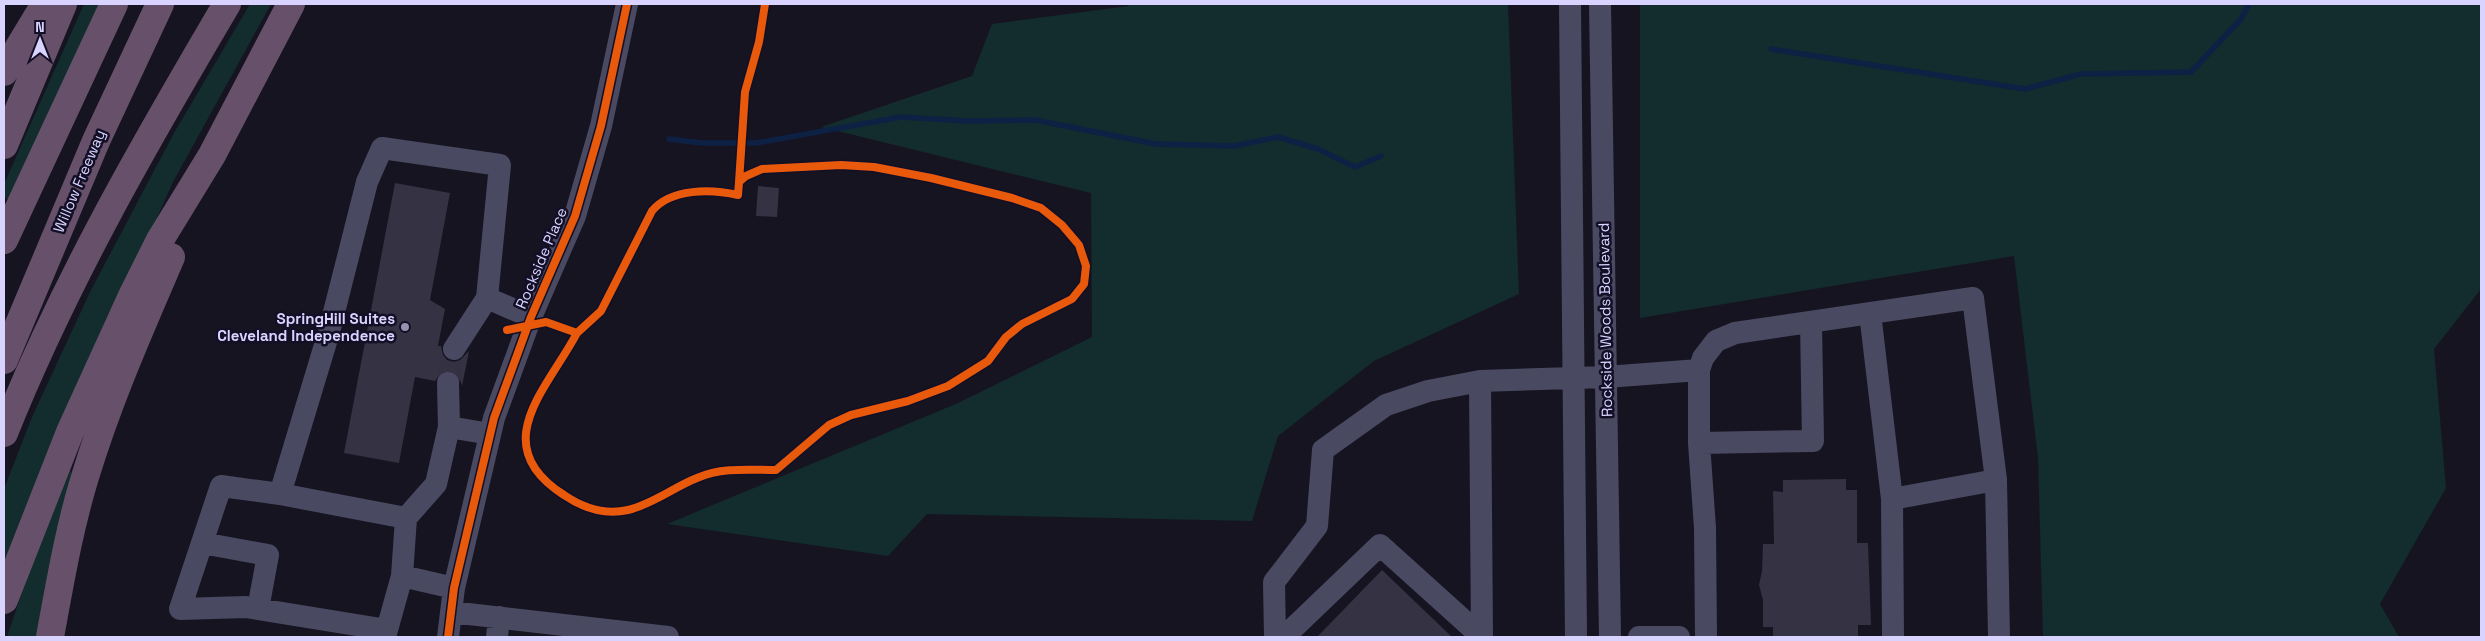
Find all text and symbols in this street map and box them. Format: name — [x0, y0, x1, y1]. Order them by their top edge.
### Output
north arrow — [15, 15, 65, 65]
text: N — [35, 18, 45, 36]
street label: Willow Freeway — [49, 127, 109, 235]
street label: Rockside Place — [511, 204, 571, 312]
street label: Rockside Woods Boulevard — [1594, 223, 1616, 417]
place label: SpringHill Suites Cleveland Independence — [217, 309, 395, 345]
marker: SpringHill Suites Cleveland Independence — [399, 321, 411, 333]

